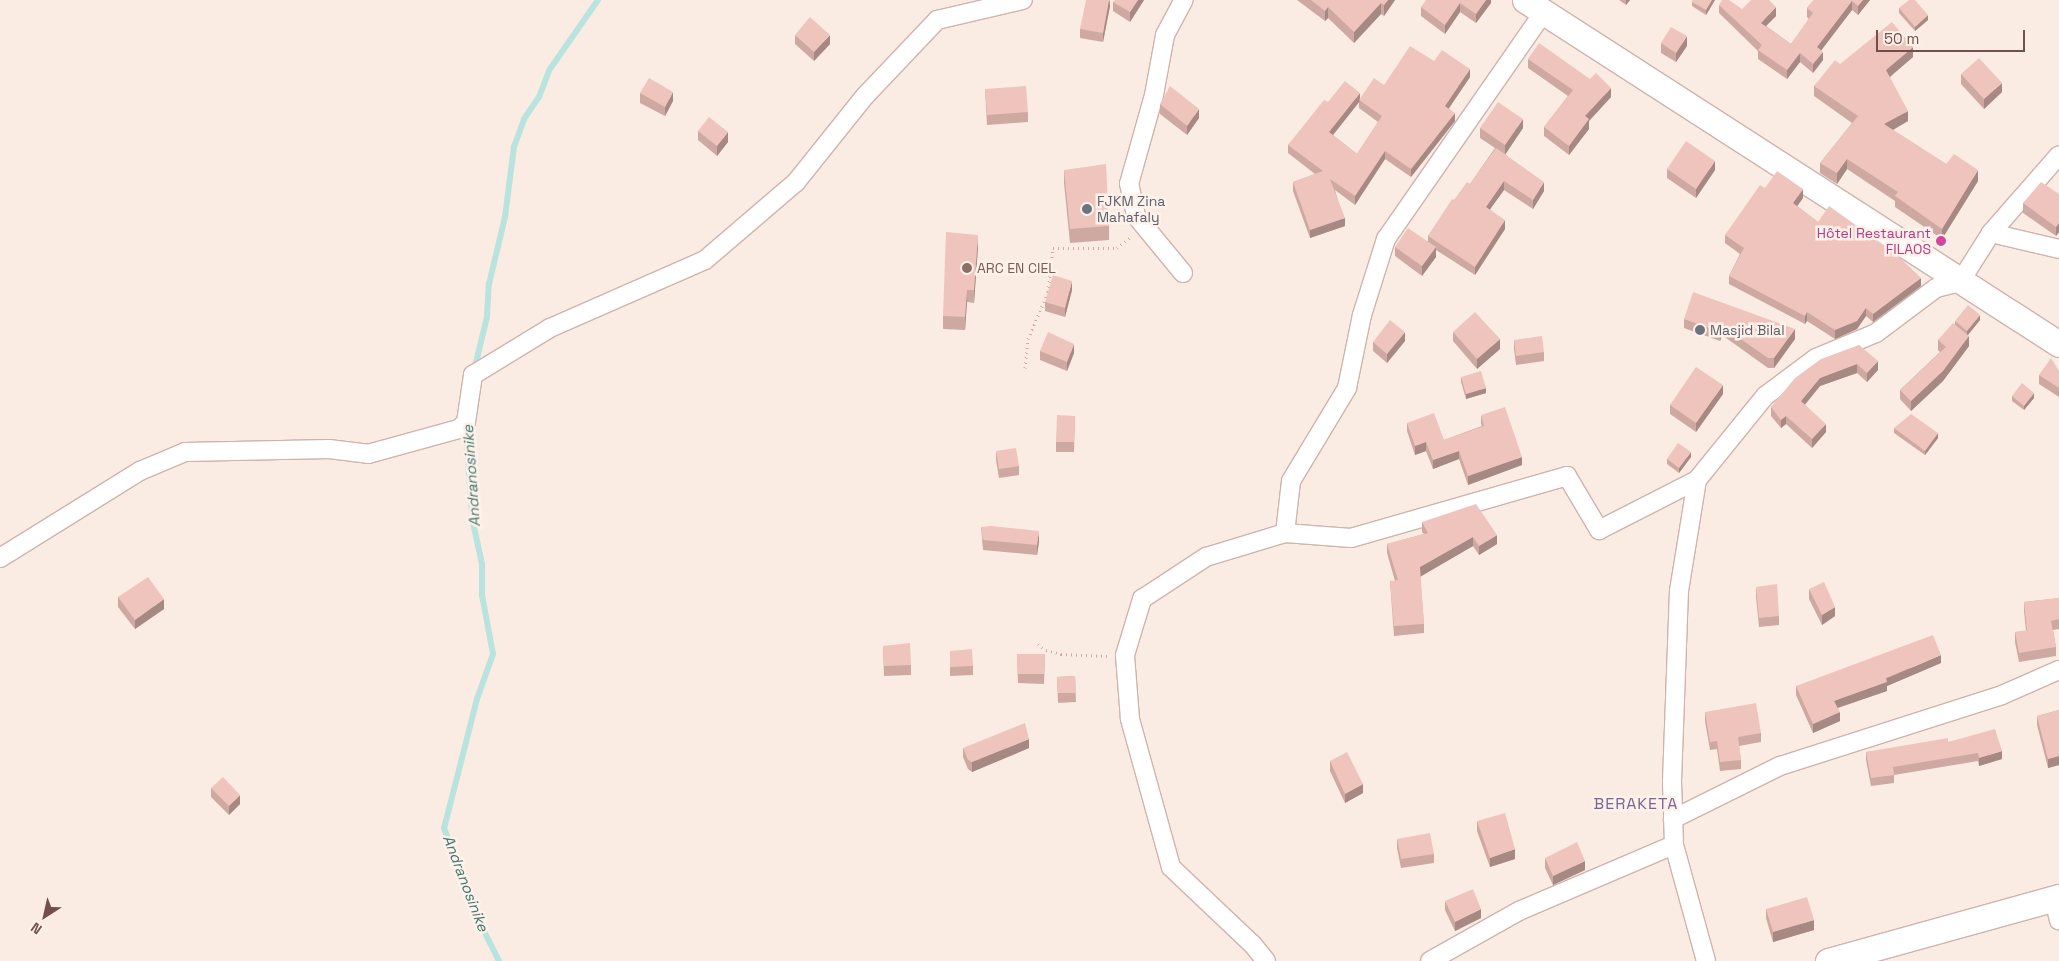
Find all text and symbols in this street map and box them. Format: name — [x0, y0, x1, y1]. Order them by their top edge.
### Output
scale bar — [1879, 20, 2028, 52]
text: 50 m — [1884, 29, 1919, 48]
place label: FJKM Zina Mahafaly — [1097, 193, 1165, 226]
marker: FJKM Zina Mahafaly — [1081, 203, 1093, 215]
place label: Hôtel Restaurant FILAOS — [1817, 225, 1931, 258]
marker: Hôtel Restaurant FILAOS — [1935, 235, 1947, 247]
place label: ARC EN CIEL — [977, 260, 1056, 276]
marker: ARC EN CIEL — [961, 262, 973, 274]
place label: Masjid Bilal — [1710, 322, 1785, 338]
marker: Masjid Bilal — [1694, 324, 1706, 336]
water label: Andranosinike — [458, 425, 484, 527]
district label: BERAKETA — [1593, 794, 1679, 814]
water label: Andranosinike — [439, 832, 493, 934]
north arrow — [20, 891, 70, 941]
text: N — [27, 918, 45, 938]

